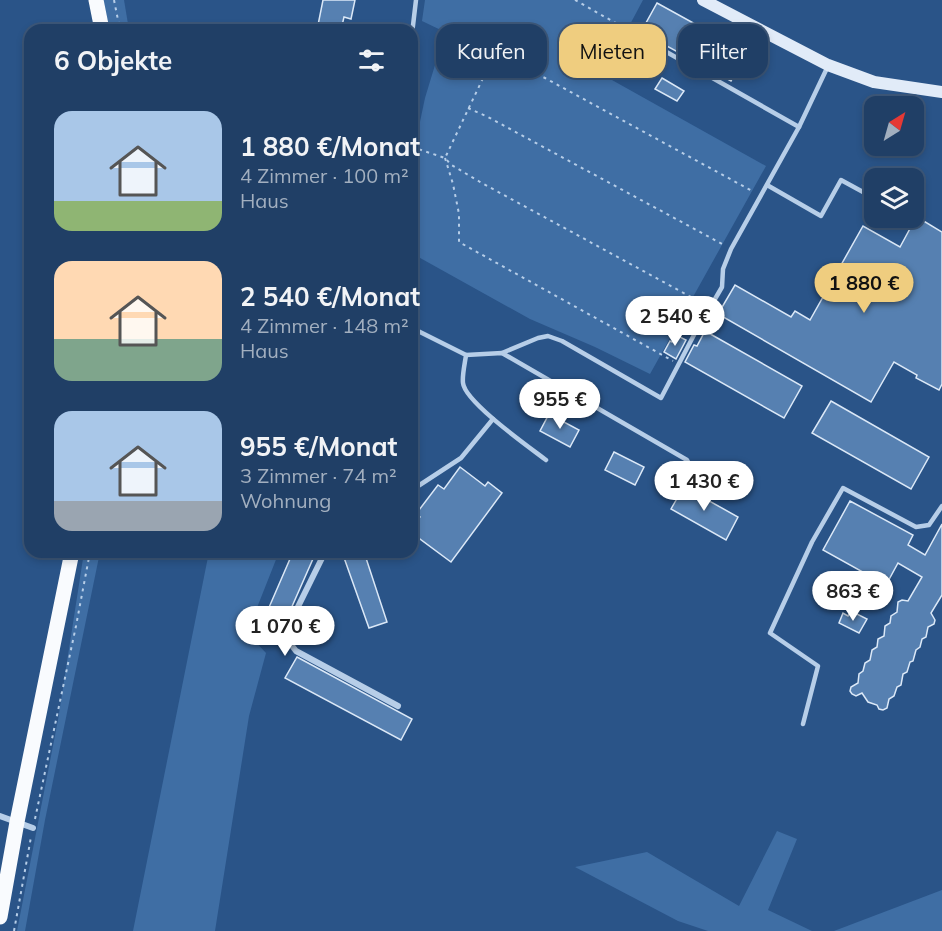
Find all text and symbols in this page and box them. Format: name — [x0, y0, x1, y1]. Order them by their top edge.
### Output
chip: Kaufen — [436, 24, 547, 78]
chip: Mieten — [559, 24, 666, 78]
chip: Filter — [678, 24, 768, 78]
text: 6 Objekte — [54, 44, 172, 77]
icon: filters — [355, 44, 388, 77]
north arrow — [864, 96, 924, 156]
map controls — [864, 96, 924, 228]
text: 1 880 €/Monat — [240, 130, 420, 163]
icon: home — [102, 135, 174, 207]
text: 4 Zimmer · 100 m² — [240, 163, 409, 188]
button: layers — [864, 168, 924, 228]
text: Haus — [240, 188, 289, 213]
pin: 1 880 € — [809, 263, 919, 314]
text: 1 880 € — [829, 270, 899, 295]
text: 2 540 €/Monat — [240, 280, 420, 313]
icon: home — [102, 285, 174, 357]
pin: 2 540 € — [620, 296, 730, 347]
text: 2 540 € — [640, 303, 710, 328]
text: 4 Zimmer · 148 m² — [240, 313, 409, 338]
text: Haus — [240, 338, 289, 363]
pin: 955 € — [518, 379, 602, 430]
text: 955 € — [533, 386, 587, 411]
text: 955 €/Monat — [240, 430, 397, 463]
icon: home — [102, 435, 174, 507]
pin: 1 430 € — [649, 461, 759, 512]
text: 3 Zimmer · 74 m² — [240, 463, 397, 488]
text: 1 430 € — [669, 468, 739, 493]
text: Wohnung — [240, 488, 331, 513]
pin: 863 € — [811, 571, 895, 622]
text: 863 € — [826, 578, 880, 603]
pin: 1 070 € — [230, 606, 340, 657]
text: 1 070 € — [250, 613, 320, 638]

